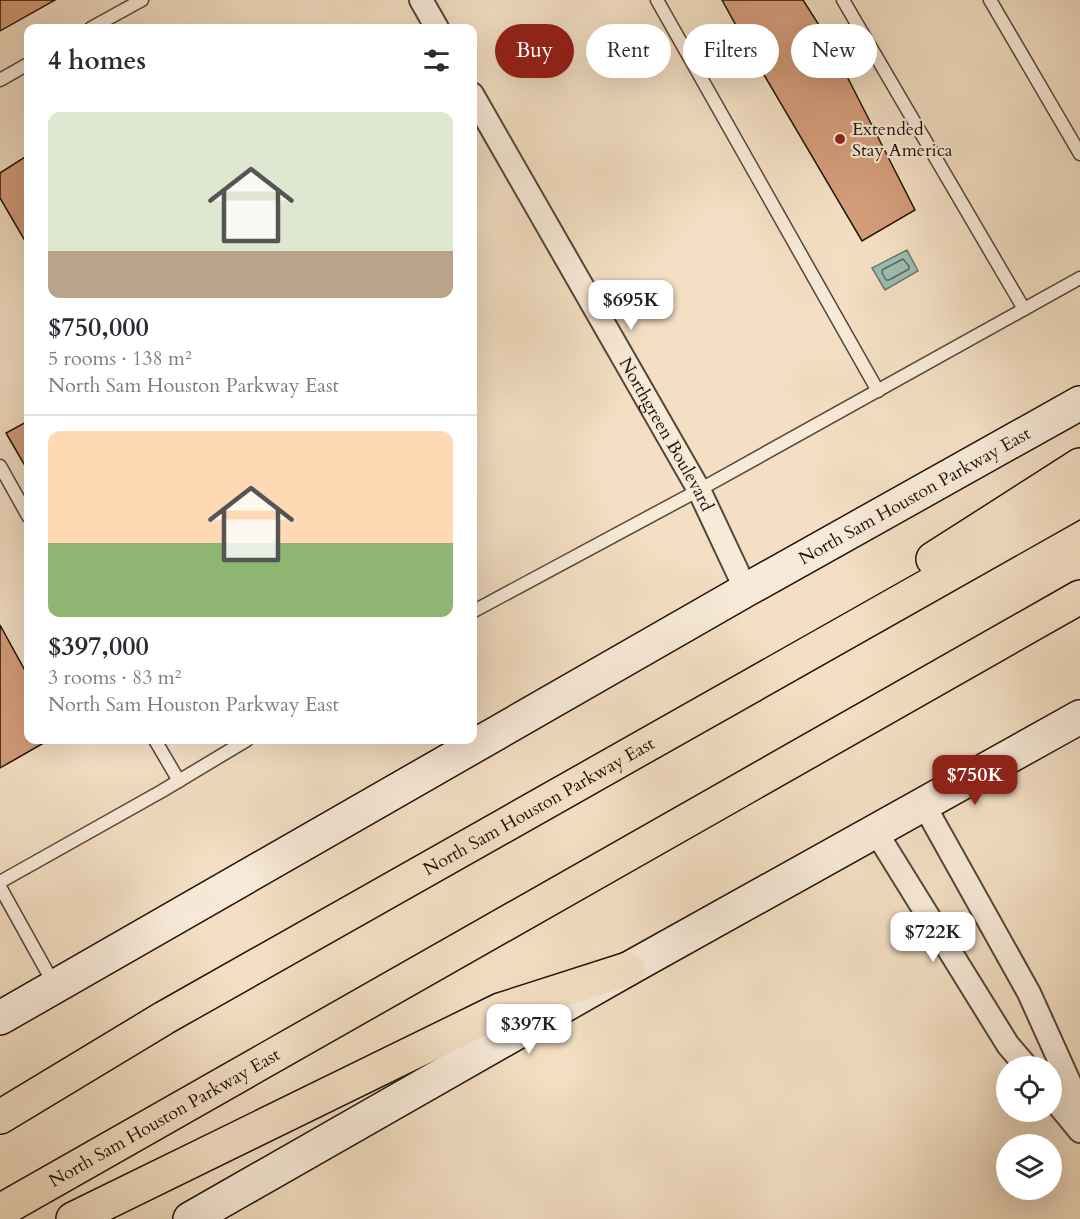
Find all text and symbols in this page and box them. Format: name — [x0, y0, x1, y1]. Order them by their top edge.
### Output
chip: Buy — [495, 24, 574, 78]
chip: Rent — [586, 24, 671, 78]
chip: Filters — [683, 24, 779, 78]
chip: New — [791, 24, 877, 78]
text: 4 homes — [48, 43, 146, 78]
icon: filters — [420, 44, 453, 77]
place label: Extended Stay America — [852, 117, 953, 163]
marker: Extended Stay America — [833, 132, 847, 146]
icon: home — [197, 151, 305, 259]
pin: $695K — [589, 280, 673, 331]
text: $695K — [602, 286, 660, 313]
text: $750,000 — [48, 310, 149, 345]
text: 5 rooms · 138 m² — [48, 345, 192, 372]
street label: Northgreen Boulevard — [613, 353, 720, 516]
text: North Sam Houston Parkway East — [48, 372, 339, 399]
street label: North Sam Houston Parkway East — [794, 421, 1035, 571]
icon: home — [197, 470, 305, 578]
text: $397,000 — [48, 629, 149, 664]
text: 3 rooms · 83 m² — [48, 664, 181, 691]
text: North Sam Houston Parkway East — [48, 691, 339, 718]
street label: North Sam Houston Parkway East — [418, 731, 659, 881]
pin: $750K — [933, 755, 1017, 806]
text: $750K — [946, 761, 1004, 788]
pin: $722K — [891, 912, 975, 963]
text: $722K — [904, 918, 962, 945]
pin: $397K — [487, 1004, 571, 1055]
text: $397K — [500, 1010, 558, 1037]
street label: North Sam Houston Parkway East — [44, 1042, 285, 1193]
map controls — [996, 1056, 1062, 1200]
button: locate — [996, 1056, 1062, 1122]
button: layers — [996, 1134, 1062, 1200]

